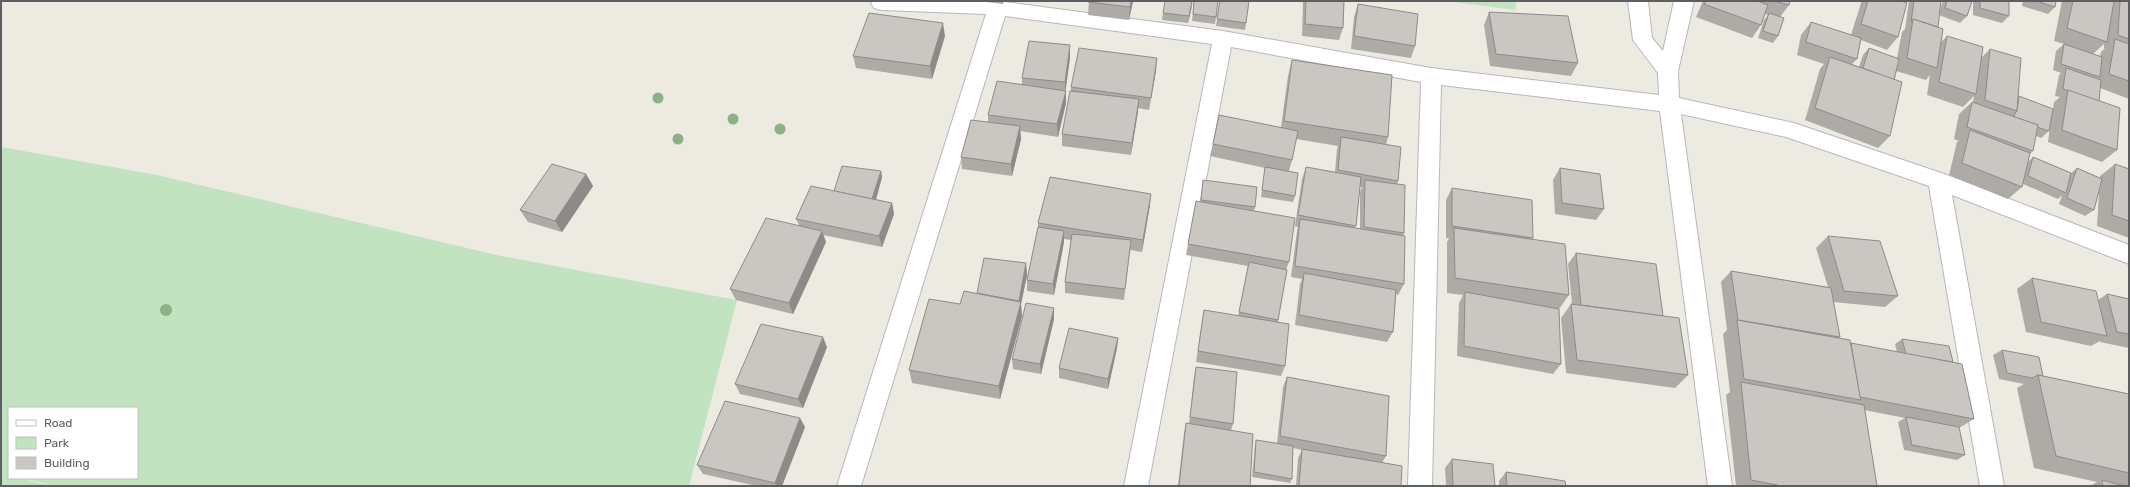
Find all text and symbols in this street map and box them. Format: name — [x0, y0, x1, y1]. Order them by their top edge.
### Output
legend — [8, 407, 138, 479]
text: Road — [44, 416, 72, 430]
text: Park — [44, 436, 70, 450]
text: Building — [44, 456, 90, 470]

